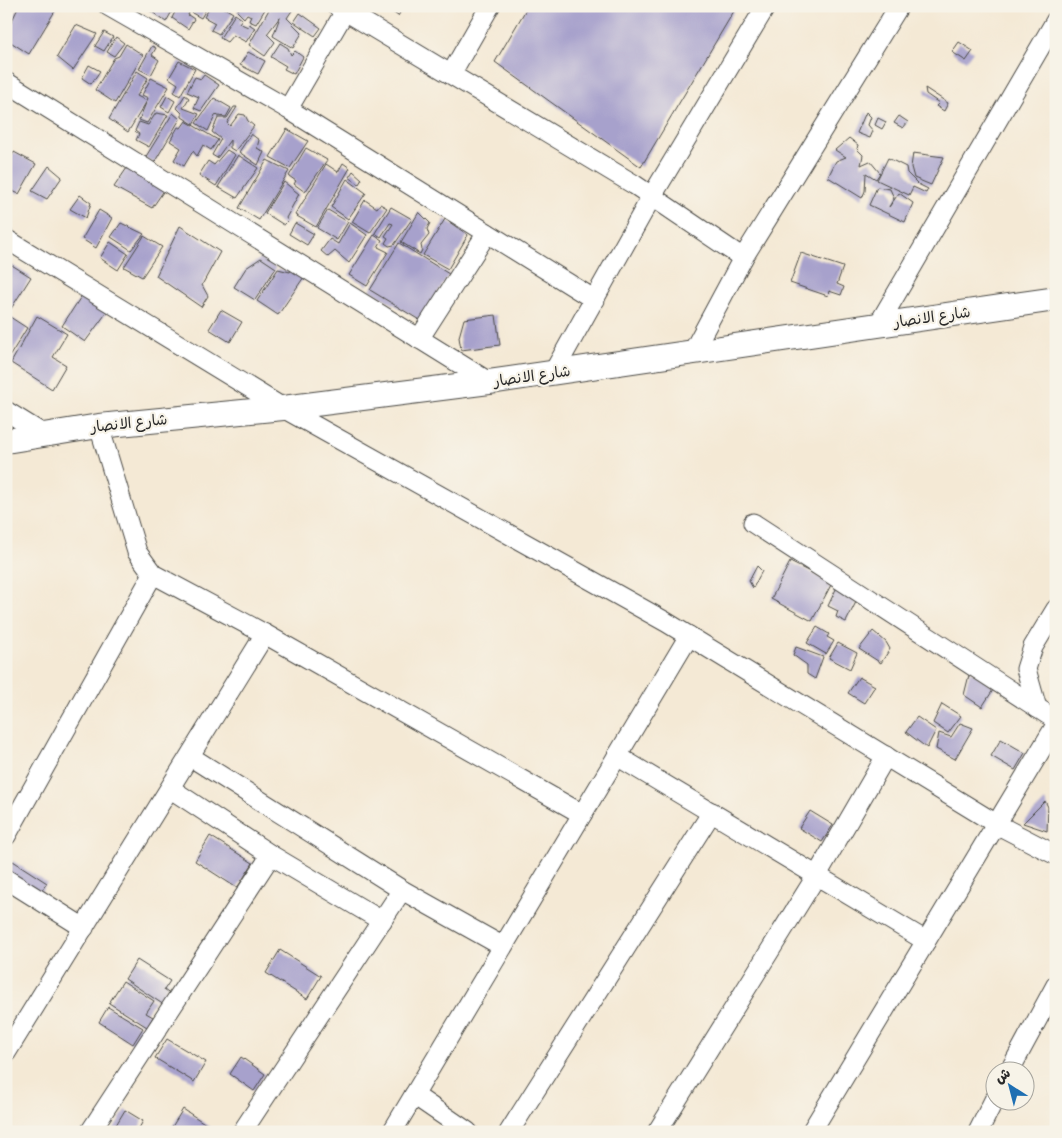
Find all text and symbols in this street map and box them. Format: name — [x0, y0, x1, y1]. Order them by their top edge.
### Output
street label: شارع الانصار — [891, 302, 972, 332]
street label: شارع الانصار — [491, 361, 572, 391]
street label: شارع الانصار — [89, 409, 168, 437]
north arrow — [984, 1060, 1034, 1110]
text: ش — [991, 1064, 1014, 1087]

